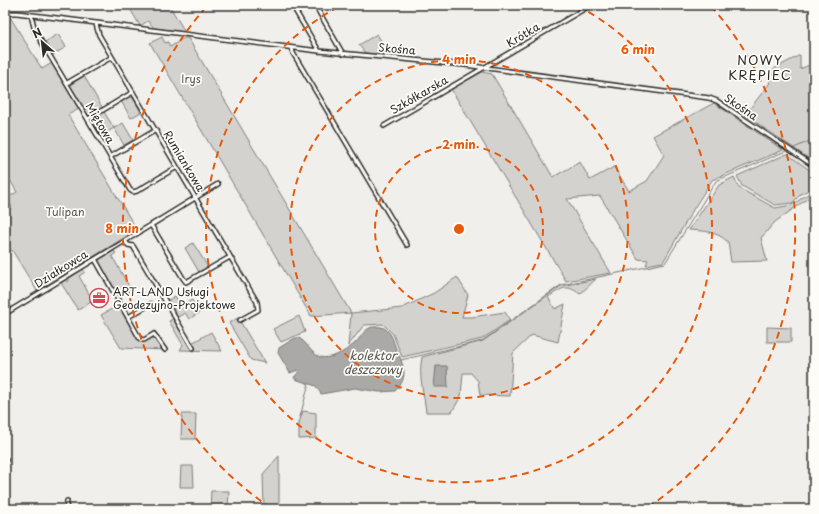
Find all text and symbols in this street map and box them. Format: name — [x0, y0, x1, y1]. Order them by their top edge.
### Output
street label: Krótka — [503, 18, 543, 51]
north arrow — [22, 22, 62, 62]
text: N — [29, 23, 45, 42]
street label: Skośna — [378, 38, 416, 59]
text: 6 min — [621, 40, 655, 58]
text: 4 min — [442, 50, 476, 68]
district label: NOWY KRĘPIEC — [728, 50, 792, 84]
park label: Irys — [181, 70, 201, 87]
street label: Szkółkarska — [387, 71, 451, 118]
street label: Skośna — [721, 89, 762, 124]
street label: Miętowa — [82, 99, 119, 147]
street label: Rumiankowa — [159, 127, 209, 195]
text: 2 min — [442, 135, 476, 153]
park label: Tulipan — [45, 203, 85, 220]
text: 8 min — [105, 219, 139, 237]
centre of rings — [452, 222, 466, 236]
street label: Działkowca — [31, 245, 91, 292]
place label: ART-LAND Usługi Geodezyjno-Projektowe — [113, 283, 236, 313]
office icon: ART-LAND Usługi Geodezyjno-Projektowe — [88, 287, 110, 309]
water label: kolektor deszczowy — [344, 346, 403, 378]

